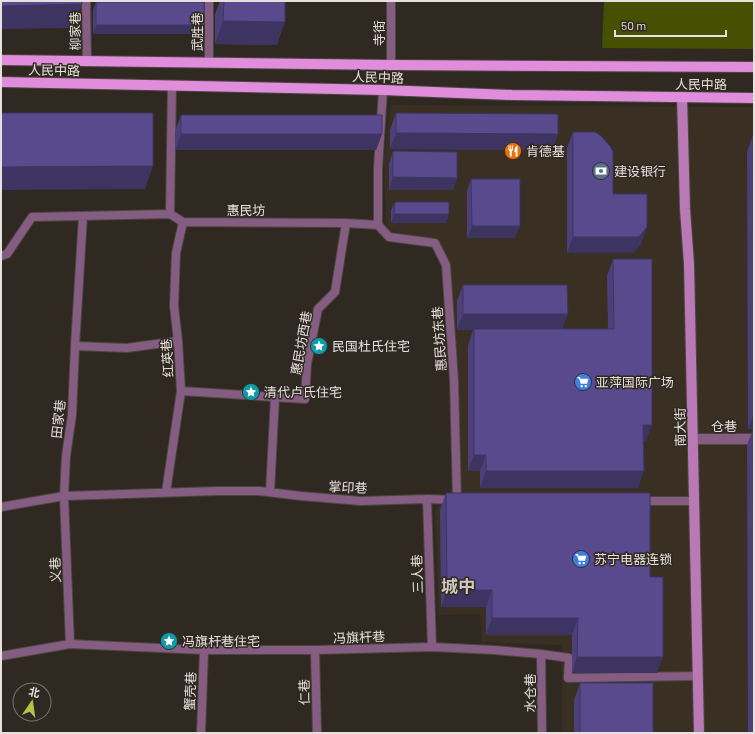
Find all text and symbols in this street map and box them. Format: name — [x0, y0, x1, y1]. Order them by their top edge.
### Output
street label: 柳家巷 — [67, 11, 83, 51]
street label: 武胜巷 — [189, 12, 205, 52]
scale bar — [615, 12, 726, 38]
text: 50 m — [621, 18, 646, 32]
street label: 寺街 — [371, 20, 387, 46]
street label: 人民中路 — [28, 62, 80, 78]
street label: 人民中路 — [352, 68, 404, 86]
street label: 人民中路 — [675, 76, 727, 92]
restaurant icon: 肯德基 — [503, 141, 523, 161]
place label: 肯德基 — [526, 143, 565, 159]
bank icon: 建设银行 — [591, 161, 611, 181]
place label: 建设银行 — [614, 163, 666, 179]
street label: 惠民坊 — [226, 202, 266, 218]
street label: 惠民坊东巷 — [429, 306, 449, 372]
street label: 惠民坊西巷 — [287, 310, 315, 376]
place icon: 民国杜氏住宅 — [309, 336, 329, 356]
street label: 红英巷 — [158, 338, 176, 378]
place label: 民国杜氏住宅 — [332, 338, 410, 354]
supermarket icon: 亚萍国际广场 — [573, 372, 593, 392]
place label: 亚萍国际广场 — [596, 374, 674, 390]
place icon: 清代卢氏住宅 — [241, 382, 261, 402]
place label: 清代卢氏住宅 — [264, 384, 342, 400]
street label: 田家巷 — [48, 399, 68, 439]
street label: 南大街 — [672, 407, 688, 447]
street label: 仓巷 — [711, 418, 737, 434]
street label: 掌印巷 — [328, 478, 368, 496]
supermarket icon: 苏宁电器连锁 — [571, 549, 591, 569]
place label: 苏宁电器连锁 — [594, 551, 672, 567]
street label: 三人巷 — [408, 554, 426, 594]
street label: 义巷 — [47, 557, 63, 583]
district label: 城中 — [441, 575, 475, 595]
street label: 冯旗杆巷 — [333, 628, 385, 646]
place icon: 冯旗杆巷住宅 — [159, 631, 179, 651]
place label: 冯旗杆巷住宅 — [182, 633, 260, 649]
street label: 蟹壳巷 — [181, 671, 199, 711]
street label: 水仓巷 — [522, 673, 538, 713]
street label: 仁巷 — [296, 679, 312, 705]
north arrow — [12, 682, 52, 722]
text: 北 — [28, 684, 41, 699]

